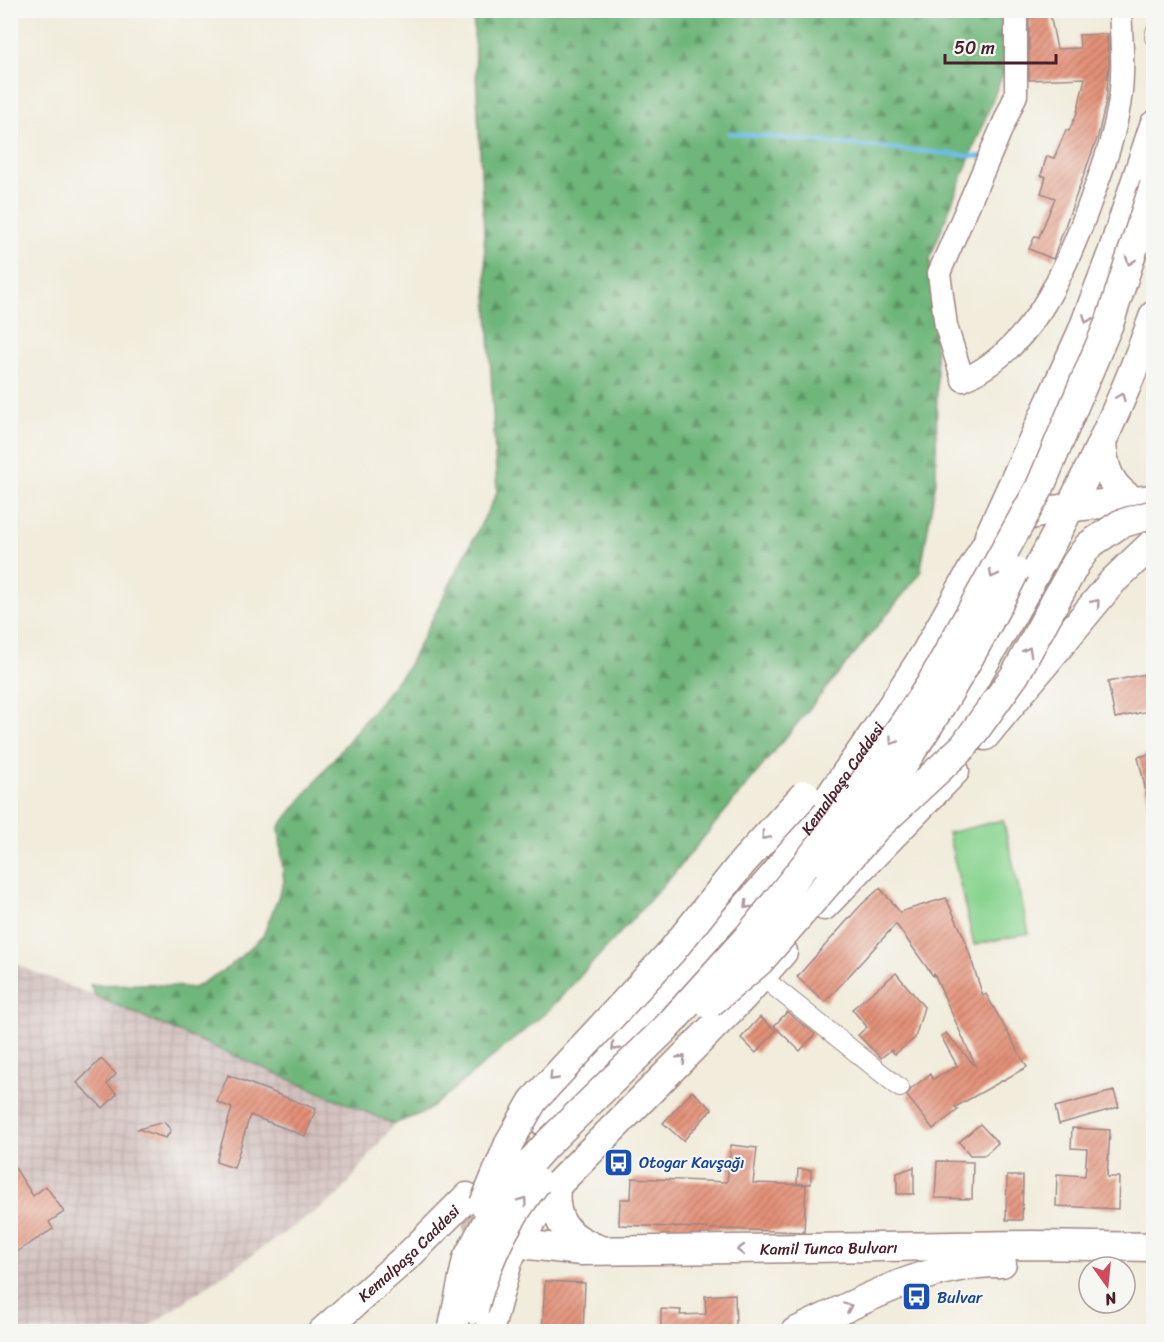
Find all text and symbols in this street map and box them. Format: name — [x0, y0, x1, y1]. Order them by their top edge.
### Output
scale bar — [945, 27, 1056, 65]
text: 50 m — [954, 32, 995, 64]
one-way arrow — [1124, 255, 1137, 266]
one-way arrow — [1082, 313, 1094, 324]
one-way arrow — [1114, 393, 1126, 404]
one-way arrow — [989, 567, 1000, 578]
one-way arrow — [1089, 598, 1100, 609]
one-way arrow — [1021, 647, 1032, 657]
street label: Kemalpaşa Caddesi — [793, 716, 893, 841]
one-way arrow — [889, 734, 900, 745]
one-way arrow — [761, 830, 772, 840]
one-way arrow — [745, 898, 756, 909]
one-way arrow — [611, 1040, 622, 1051]
one-way arrow — [675, 1056, 686, 1067]
one-way arrow — [549, 1070, 560, 1080]
bus stop icon: Otogar Kavşağı — [602, 1146, 634, 1178]
place label: Otogar Kavşağı — [639, 1148, 744, 1177]
one-way arrow — [516, 1196, 527, 1207]
street label: Kemalpaşa Caddesi — [351, 1197, 467, 1310]
street label: Kamil Tunca Bulvarı — [760, 1233, 898, 1264]
one-way arrow — [737, 1244, 746, 1256]
north arrow — [1077, 1255, 1137, 1315]
bus stop icon: Bulvar — [900, 1281, 932, 1313]
place label: Bulvar — [937, 1283, 984, 1312]
text: N — [1101, 1283, 1121, 1315]
one-way arrow — [842, 1302, 853, 1314]

